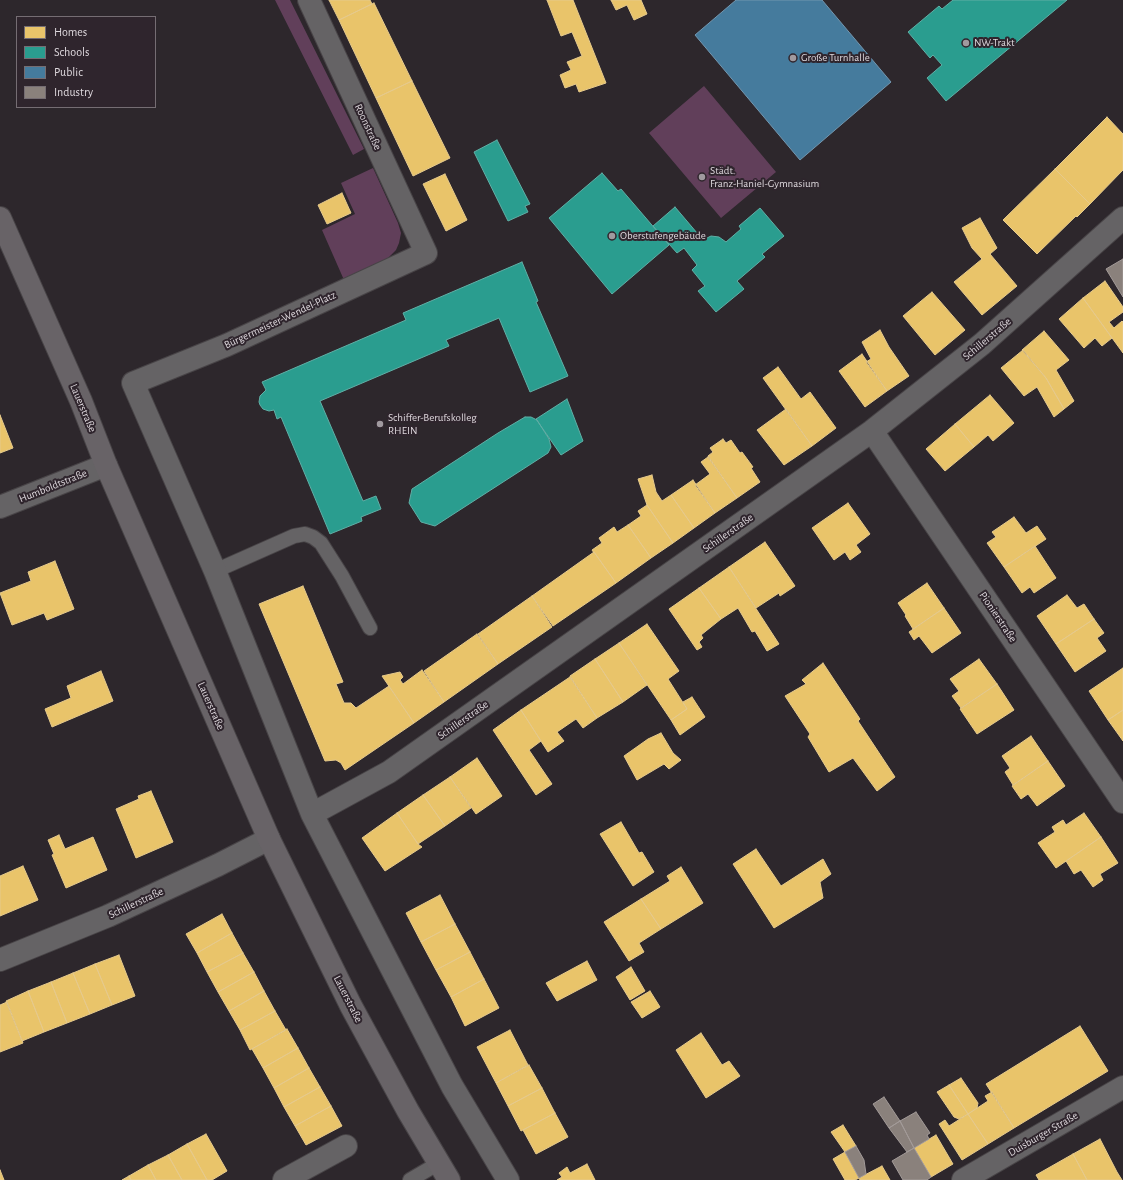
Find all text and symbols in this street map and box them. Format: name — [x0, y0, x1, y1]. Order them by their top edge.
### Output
legend — [16, 16, 156, 108]
text: Homes — [54, 26, 87, 38]
place label: NW-Trakt — [974, 36, 1015, 50]
marker: NW-Trakt — [961, 38, 971, 48]
text: Schools — [54, 46, 89, 58]
place label: Große Turnhalle — [801, 51, 870, 65]
marker: Große Turnhalle — [788, 53, 798, 63]
text: Public — [54, 66, 83, 78]
text: Industry — [54, 86, 93, 98]
street label: Roonstraße — [352, 102, 384, 152]
place label: Städt. Franz-Haniel-Gymnasium — [710, 164, 819, 190]
marker: Städt. Franz-Haniel-Gymnasium — [697, 172, 707, 182]
place label: Oberstufengebäude — [620, 229, 706, 243]
marker: Oberstufengebäude — [607, 231, 617, 241]
street label: Bürgermeister-Wendel-Platz — [222, 288, 338, 352]
street label: Schillerstraße — [960, 315, 1014, 363]
street label: Lauerstraße — [67, 382, 99, 434]
place label: Schiffer-Berufskolleg RHEIN — [388, 411, 477, 437]
marker: Schiffer-Berufskolleg RHEIN — [375, 419, 385, 429]
street label: Humboldtstraße — [17, 466, 89, 506]
street label: Schillerstraße — [700, 511, 756, 555]
street label: Pionierstraße — [976, 589, 1020, 645]
street label: Lauerstraße — [195, 680, 227, 732]
street label: Schillerstraße — [435, 698, 491, 742]
street label: Schillerstraße — [107, 885, 165, 921]
street label: Lauerstraße — [331, 973, 365, 1025]
street label: Duisburger Straße — [1006, 1109, 1080, 1159]

